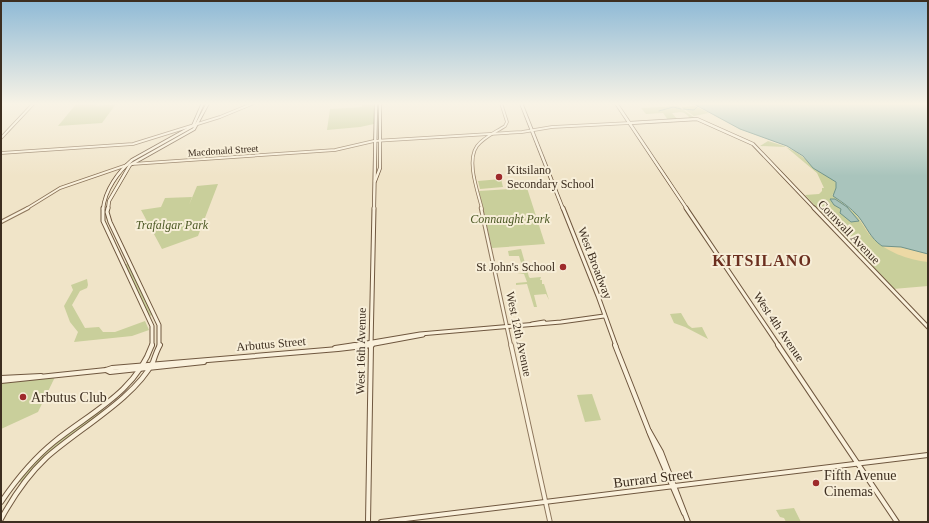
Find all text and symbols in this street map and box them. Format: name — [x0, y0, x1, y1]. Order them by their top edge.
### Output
street label: Macdonald Street — [187, 143, 259, 158]
place label: Kitsilano Secondary School — [507, 163, 595, 191]
marker: Kitsilano Secondary School — [494, 172, 504, 182]
street label: Cornwall Avenue — [815, 197, 883, 267]
park label: Connaught Park — [470, 212, 551, 226]
park label: Trafalgar Park — [136, 218, 209, 232]
street label: West Broadway — [575, 225, 615, 301]
district label: KITSILANO — [712, 252, 812, 269]
place label: St John's School — [476, 260, 556, 274]
marker: St John's School — [558, 262, 568, 272]
street label: West 12th Avenue — [503, 290, 535, 378]
street label: West 4th Avenue — [751, 290, 807, 364]
street label: West 16th Avenue — [353, 307, 369, 395]
street label: Arbutus Street — [236, 334, 307, 354]
place label: Arbutus Club — [31, 390, 107, 405]
marker: Arbutus Club — [18, 392, 28, 402]
street label: Burrard Street — [613, 466, 694, 491]
place label: Fifth Avenue Cinemas — [824, 468, 896, 499]
marker: Fifth Avenue Cinemas — [811, 478, 821, 488]

